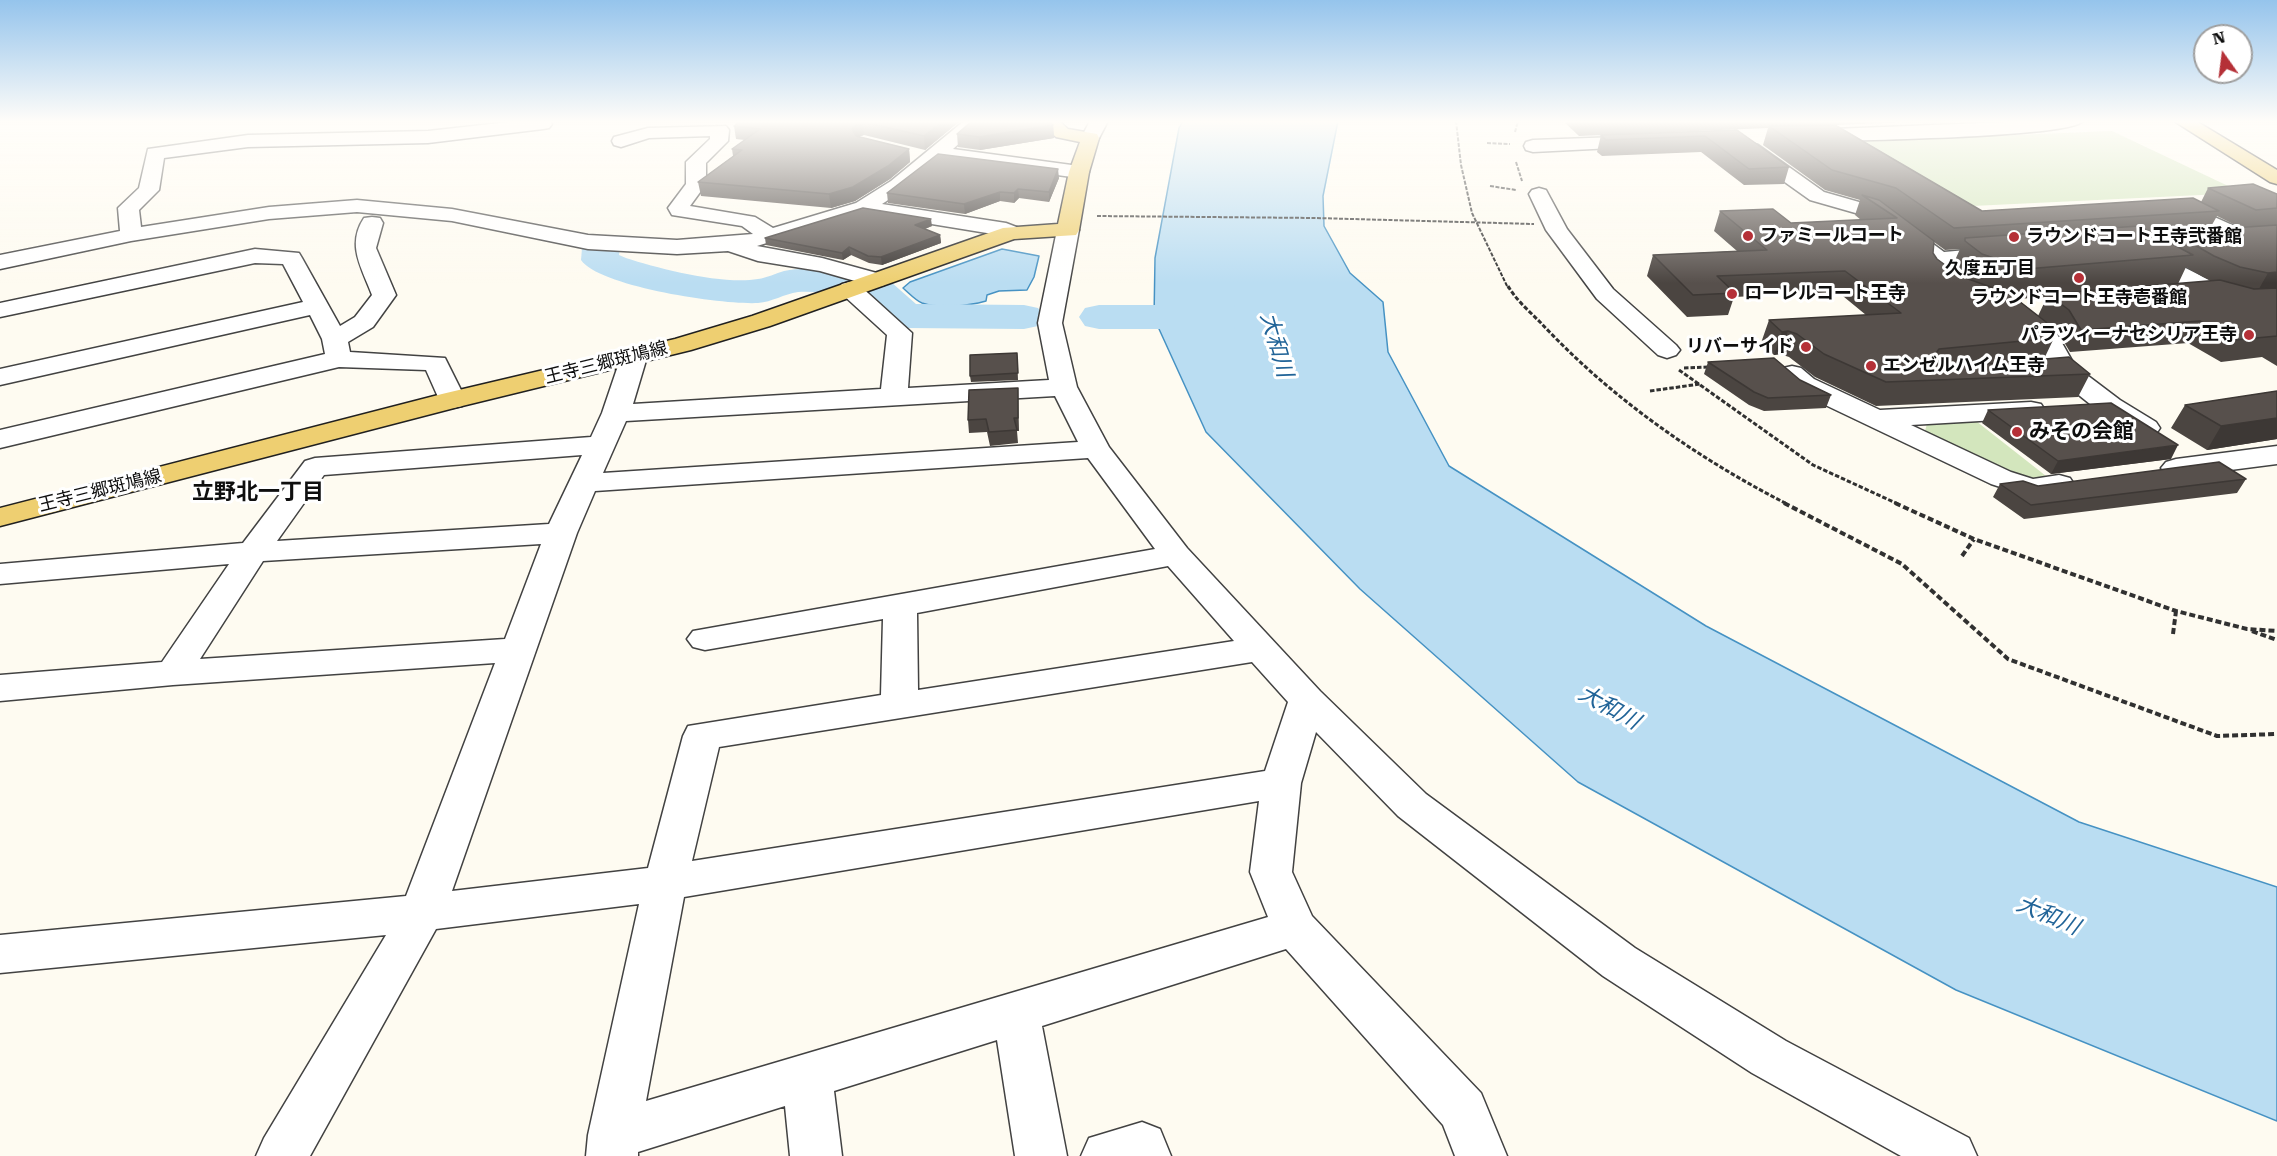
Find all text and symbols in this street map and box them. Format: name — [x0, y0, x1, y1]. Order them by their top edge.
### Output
north arrow — [2193, 24, 2253, 84]
text: N — [2211, 27, 2227, 49]
place label: ファミールコート — [1760, 225, 1904, 247]
place label: ラウンドコート王寺弐番館 — [2026, 226, 2242, 248]
marker: ファミールコート — [1741, 229, 1755, 243]
marker: ラウンドコート王寺弐番館 — [2007, 230, 2021, 244]
district label: 久度五丁目 — [1945, 258, 2035, 280]
marker: ラウンドコート王寺壱番館 — [2072, 271, 2086, 285]
place label: ローレルコート王寺 — [1744, 283, 1906, 305]
marker: ローレルコート王寺 — [1725, 287, 1739, 301]
place label: ラウンドコート王寺壱番館 — [1971, 287, 2187, 309]
water label: 大和川 — [1254, 310, 1298, 380]
place label: パラツィーナセシリア王寺 — [2021, 324, 2237, 346]
marker: パラツィーナセシリア王寺 — [2242, 328, 2256, 342]
place label: リバーサイド — [1686, 336, 1794, 358]
street label: 王寺三郷斑鳩線 — [542, 337, 670, 389]
marker: リバーサイド — [1799, 340, 1813, 354]
place label: エンゼルハイム王寺 — [1883, 355, 2045, 377]
marker: エンゼルハイム王寺 — [1864, 359, 1878, 373]
place label: みその会館 — [2029, 419, 2134, 445]
marker: みその会館 — [2010, 425, 2024, 439]
street label: 王寺三郷斑鳩線 — [36, 465, 164, 517]
district label: 立野北一丁目 — [192, 480, 324, 506]
water label: 大和川 — [1574, 680, 1644, 736]
water label: 大和川 — [2012, 891, 2084, 941]

